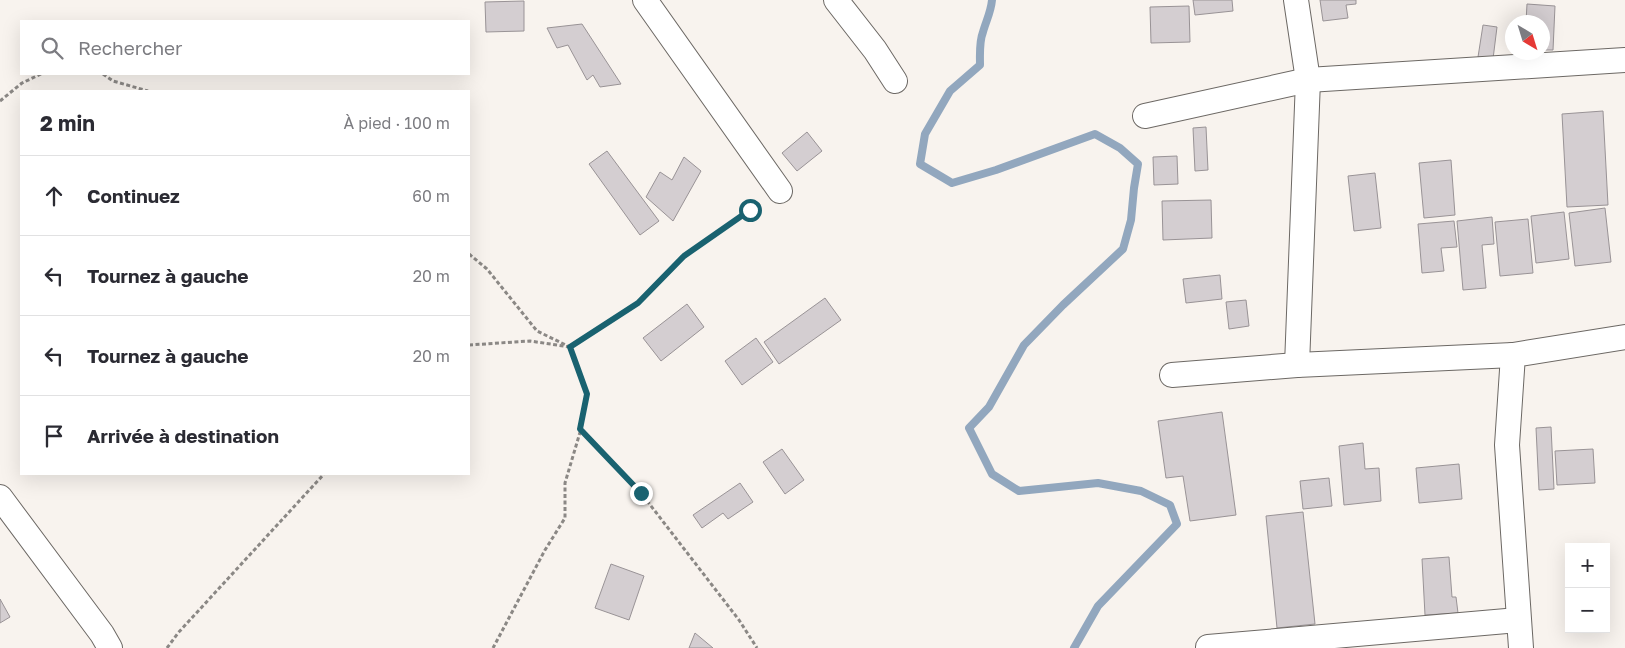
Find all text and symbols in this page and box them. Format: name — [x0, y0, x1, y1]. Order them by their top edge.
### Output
north arrow — [1505, 15, 1550, 60]
search box — [20, 20, 470, 75]
icon: search — [38, 34, 66, 62]
text: Rechercher — [78, 36, 183, 59]
text: 2 min — [40, 110, 95, 136]
text: À pied · 100 m — [343, 113, 450, 133]
icon: ahead — [40, 182, 68, 210]
text: Continuez — [87, 184, 180, 207]
text: 60 m — [412, 186, 450, 206]
route start — [739, 199, 762, 222]
icon: left — [40, 262, 68, 290]
text: Tournez à gauche — [87, 264, 248, 287]
text: 20 m — [413, 266, 450, 286]
icon: left — [40, 342, 68, 370]
text: Tournez à gauche — [87, 344, 248, 367]
text: 20 m — [413, 346, 450, 366]
icon: arrive — [40, 422, 68, 450]
text: Arrivée à destination — [87, 424, 279, 447]
route end — [630, 482, 653, 505]
map controls — [1565, 543, 1610, 633]
button: + — [1565, 543, 1610, 588]
button: − — [1565, 588, 1610, 633]

